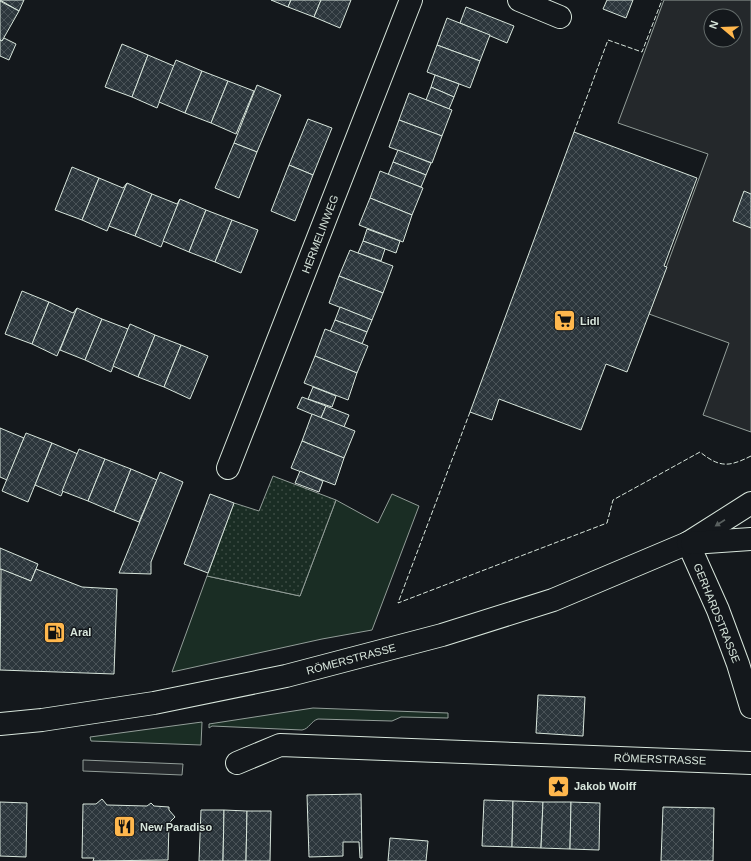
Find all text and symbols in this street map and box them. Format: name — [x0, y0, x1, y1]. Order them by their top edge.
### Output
north arrow — [703, 8, 743, 48]
text: N — [707, 19, 721, 30]
street label: HERMELINWEG — [300, 193, 340, 275]
supermarket icon: Lidl — [551, 308, 577, 334]
place label: Lidl — [580, 315, 600, 327]
one-way arrow — [715, 519, 725, 527]
street label: GERHARDSTRASSE — [692, 561, 742, 665]
fuel station icon: Aral — [41, 619, 67, 645]
place label: Aral — [70, 626, 91, 638]
street label: RÖMERSTRASSE — [305, 641, 397, 677]
street label: RÖMERSTRASSE — [614, 751, 706, 767]
place icon: Jakob Wolff — [546, 773, 572, 799]
place label: Jakob Wolff — [574, 780, 636, 792]
restaurant icon: New Paradiso — [112, 814, 138, 840]
place label: New Paradiso — [140, 821, 212, 833]

